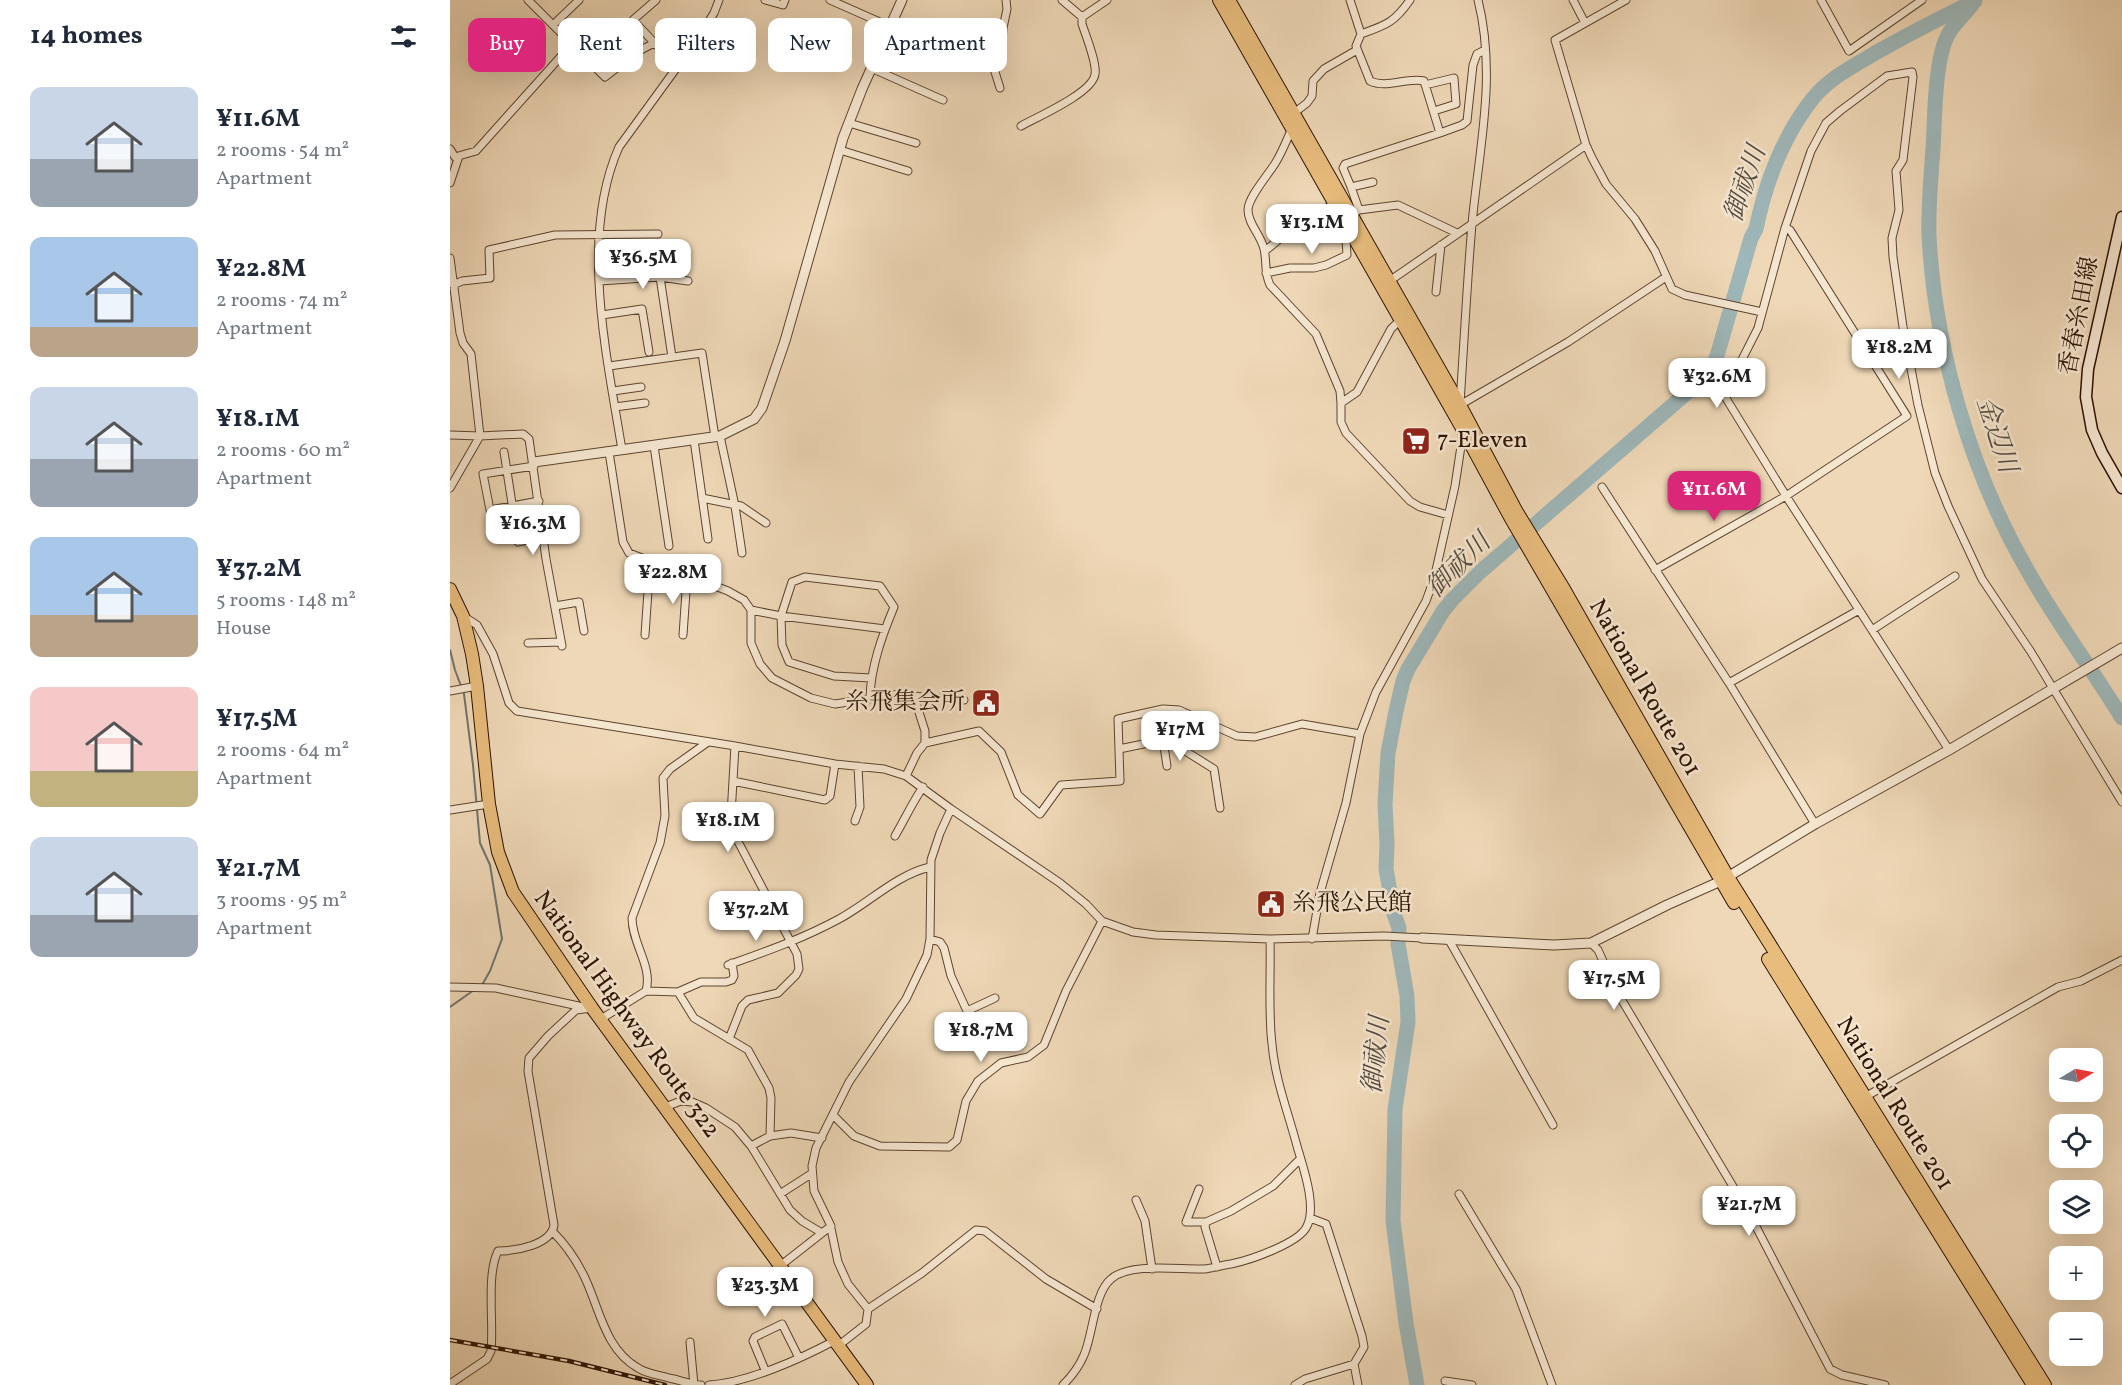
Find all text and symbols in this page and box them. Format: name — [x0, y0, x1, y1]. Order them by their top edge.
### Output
text: 14 homes — [30, 18, 143, 54]
chip: Buy — [468, 18, 546, 72]
chip: Rent — [558, 18, 643, 72]
chip: Filters — [655, 18, 756, 72]
chip: New — [768, 18, 852, 72]
chip: Apartment — [864, 18, 1007, 72]
icon: filters — [387, 20, 420, 53]
text: ¥11.6M — [216, 101, 300, 137]
icon: home — [78, 111, 150, 183]
text: 2 rooms · 54 m² — [216, 137, 349, 165]
water label: 御祓川 — [1716, 138, 1777, 227]
text: Apartment — [216, 165, 312, 193]
pin: ¥13.1M — [1263, 204, 1361, 255]
text: ¥13.1M — [1280, 209, 1344, 237]
pin: ¥36.5M — [594, 239, 692, 290]
text: ¥36.5M — [609, 244, 677, 272]
text: ¥22.8M — [216, 251, 306, 287]
street label: 香春糸田線 — [2052, 254, 2108, 378]
icon: home — [78, 261, 150, 333]
text: 2 rooms · 74 m² — [216, 287, 347, 315]
text: Apartment — [216, 315, 312, 343]
pin: ¥18.2M — [1850, 329, 1948, 380]
text: ¥18.2M — [1866, 334, 1932, 362]
pin: ¥32.6M — [1668, 358, 1766, 409]
text: ¥32.6M — [1682, 363, 1752, 391]
water label: 金辺川 — [1967, 392, 2026, 480]
text: ¥18.1M — [216, 401, 300, 437]
icon: home — [78, 411, 150, 483]
place label: 7-Eleven — [1437, 424, 1528, 458]
supermarket icon: 7-Eleven — [1400, 425, 1432, 457]
text: 2 rooms · 60 m² — [216, 437, 350, 465]
text: Apartment — [216, 465, 312, 493]
pin: ¥11.6M — [1665, 471, 1763, 522]
text: ¥11.6M — [1682, 476, 1746, 504]
pin: ¥16.3M — [484, 505, 582, 556]
text: ¥16.3M — [500, 510, 566, 538]
water label: 御祓川 — [1419, 524, 1501, 606]
text: ¥37.2M — [216, 551, 302, 587]
pin: ¥22.8M — [624, 554, 722, 605]
text: ¥22.8M — [638, 559, 708, 587]
icon: home — [78, 561, 150, 633]
text: 5 rooms · 148 m² — [216, 587, 356, 615]
street label: National Route 201 — [1580, 593, 1708, 783]
text: House — [216, 615, 271, 643]
place label: 糸飛集会所 — [845, 686, 965, 720]
public building icon: 糸飛集会所 — [970, 687, 1002, 719]
text: ¥17.5M — [216, 701, 297, 737]
icon: home — [78, 711, 150, 783]
pin: ¥17M — [1144, 711, 1216, 762]
text: ¥17M — [1155, 716, 1205, 744]
text: 2 rooms · 64 m² — [216, 737, 349, 765]
text: Apartment — [216, 765, 312, 793]
pin: ¥18.1M — [679, 802, 777, 853]
text: ¥18.1M — [696, 807, 760, 835]
text: ¥21.7M — [216, 851, 301, 887]
icon: home — [78, 861, 150, 933]
street label: National Highway Route 322 — [525, 884, 727, 1146]
text: 3 rooms · 95 m² — [216, 887, 347, 915]
place label: 糸飛公民館 — [1292, 887, 1412, 921]
public building icon: 糸飛公民館 — [1255, 888, 1287, 920]
pin: ¥37.2M — [707, 891, 805, 942]
text: ¥37.2M — [723, 896, 789, 924]
text: Apartment — [216, 915, 312, 943]
pin: ¥17.5M — [1565, 960, 1663, 1011]
text: ¥17.5M — [1583, 965, 1645, 993]
water label: 御祓川 — [1355, 1011, 1399, 1096]
street label: National Route 201 — [1827, 1011, 1961, 1197]
pin: ¥18.7M — [932, 1012, 1030, 1063]
text: ¥18.7M — [948, 1017, 1014, 1045]
north arrow — [2049, 1048, 2103, 1102]
map controls — [2049, 1048, 2103, 1366]
button: locate — [2049, 1114, 2103, 1168]
button: layers — [2049, 1180, 2103, 1234]
pin: ¥21.7M — [1700, 1186, 1798, 1237]
text: ¥21.7M — [1716, 1191, 1782, 1219]
button: + — [2049, 1246, 2103, 1300]
pin: ¥23.3M — [716, 1267, 814, 1318]
text: ¥23.3M — [731, 1272, 799, 1300]
button: − — [2049, 1312, 2103, 1366]

